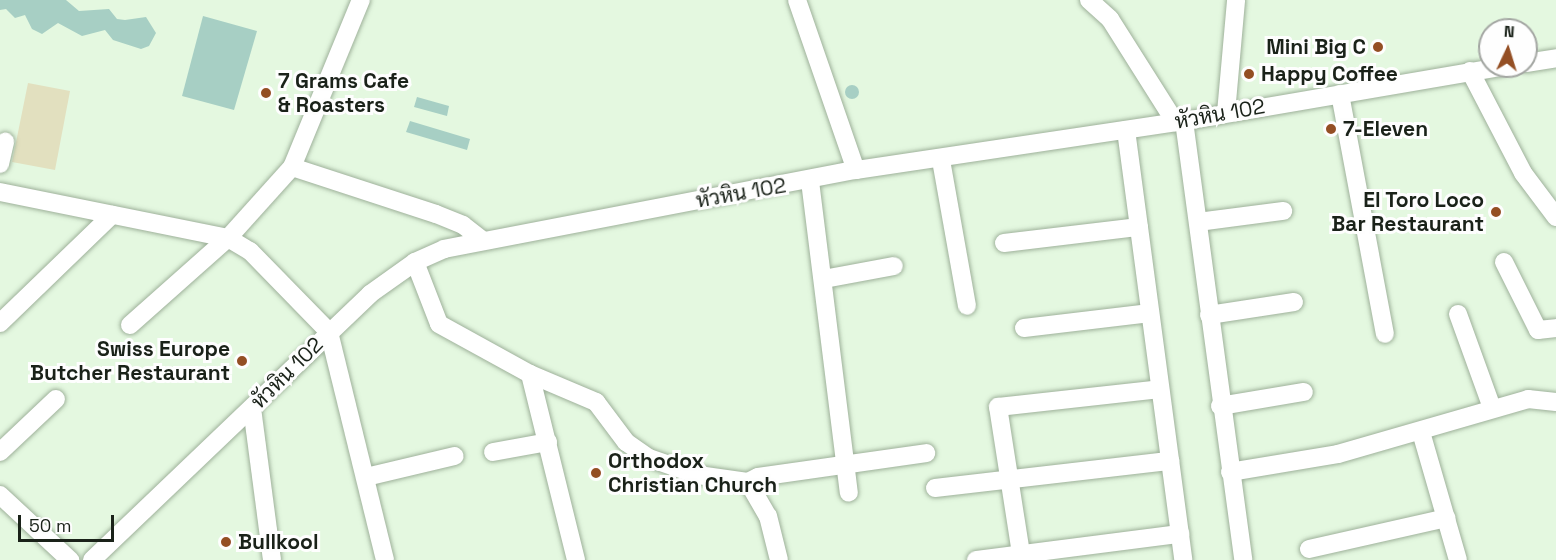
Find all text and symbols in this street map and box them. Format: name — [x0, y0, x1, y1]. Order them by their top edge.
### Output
north arrow — [1478, 18, 1538, 78]
text: N — [1503, 21, 1515, 42]
place label: Mini Big C — [1266, 34, 1366, 60]
marker: Mini Big C — [1371, 40, 1385, 54]
place label: Happy Coffee — [1261, 61, 1398, 87]
marker: Happy Coffee — [1242, 67, 1256, 81]
place label: 7 Grams Cafe & Roasters — [278, 68, 409, 118]
marker: 7 Grams Cafe & Roasters — [259, 86, 273, 100]
street label: หัวหิน 102 — [1173, 94, 1267, 134]
place label: 7-Eleven — [1343, 116, 1428, 142]
marker: 7-Eleven — [1324, 122, 1338, 136]
street label: หัวหิน 102 — [694, 173, 788, 213]
place label: El Toro Loco Bar Restaurant — [1331, 187, 1484, 237]
marker: El Toro Loco Bar Restaurant — [1489, 205, 1503, 219]
street label: หัวหิน 102 — [246, 332, 328, 414]
place label: Swiss Europe Butcher Restaurant — [30, 336, 230, 386]
marker: Swiss Europe Butcher Restaurant — [235, 354, 249, 368]
place label: Orthodox Christian Church — [608, 448, 777, 498]
marker: Orthodox Christian Church — [589, 466, 603, 480]
scale bar — [21, 503, 117, 541]
text: 50 m — [29, 514, 71, 537]
place label: Bullkool — [238, 529, 319, 555]
marker: Bullkool — [219, 535, 233, 549]

